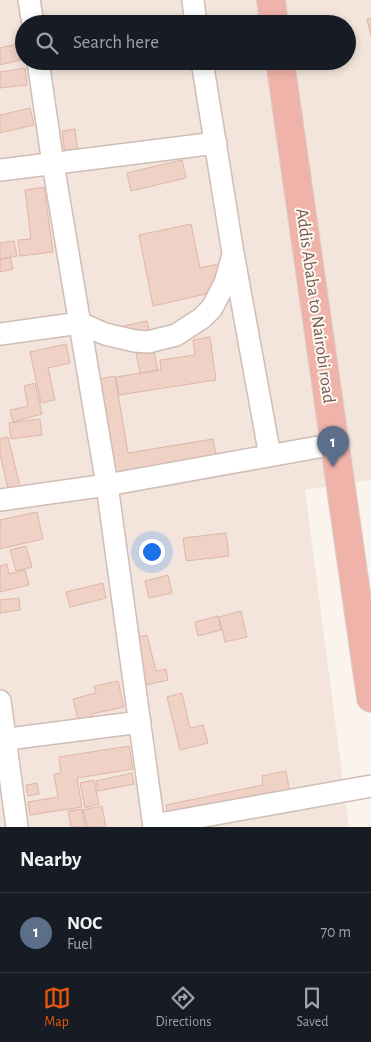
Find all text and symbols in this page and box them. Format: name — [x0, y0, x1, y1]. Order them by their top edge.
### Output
search box — [15, 15, 356, 70]
icon: search — [33, 29, 61, 57]
text: Search here — [73, 33, 159, 52]
street label: Addis Ababa to Nairobi road — [292, 207, 338, 405]
pin: 1 — [317, 426, 349, 467]
your location — [139, 539, 165, 565]
text: Nearby — [20, 849, 81, 870]
text: NOC — [67, 914, 102, 933]
text: 1 — [33, 924, 39, 940]
text: 70 m — [320, 924, 351, 940]
text: Fuel — [67, 936, 93, 952]
tab: Map — [43, 984, 71, 1031]
tab: Directions — [156, 984, 211, 1031]
tab: Saved — [296, 984, 328, 1031]

